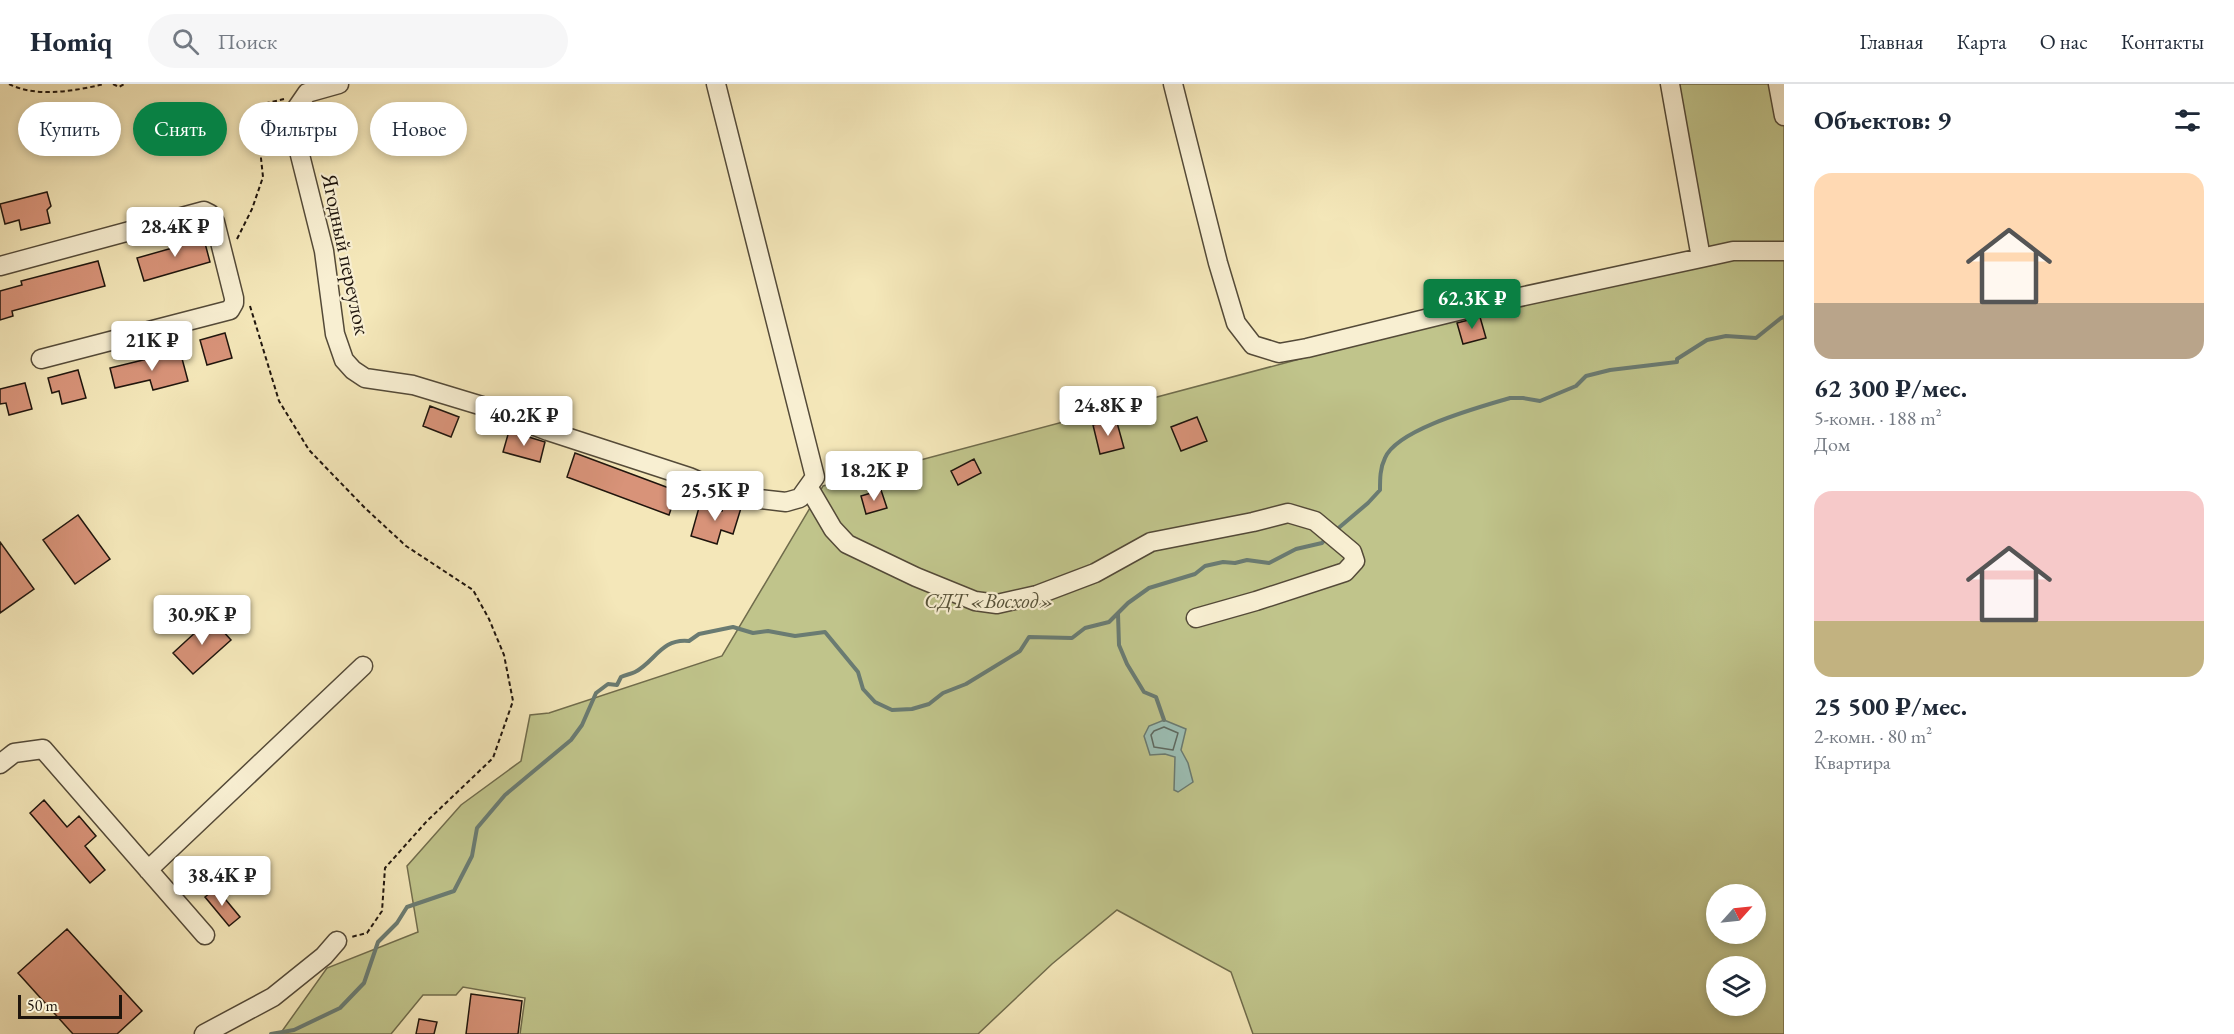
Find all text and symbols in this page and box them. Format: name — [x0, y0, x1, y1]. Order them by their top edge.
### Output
search box — [148, 14, 568, 68]
text: Homiq — [30, 23, 112, 59]
icon: search — [169, 25, 202, 58]
text: Поиск — [217, 27, 277, 56]
text: Главная — [1859, 28, 1923, 55]
text: Карта — [1956, 28, 2007, 55]
text: О нас — [2040, 28, 2088, 55]
text: Контакты — [2121, 28, 2204, 55]
chip: Купить — [18, 102, 121, 156]
chip: Снять — [133, 102, 227, 156]
chip: Фильтры — [239, 102, 358, 156]
chip: Новое — [370, 102, 467, 156]
text: Объектов: 9 — [1814, 103, 1951, 137]
icon: filters — [2171, 104, 2204, 137]
street label: Ягодный переулок — [315, 170, 377, 338]
pin: 28.4K ₽ — [120, 207, 230, 258]
icon: home — [1955, 212, 2063, 320]
text: 28.4K ₽ — [141, 213, 209, 239]
pin: 62.3K ₽ — [1417, 279, 1527, 330]
text: 62.3K ₽ — [1438, 285, 1506, 311]
pin: 21K ₽ — [110, 321, 194, 372]
text: 21K ₽ — [125, 327, 179, 353]
text: 62 300 ₽/мес. — [1814, 371, 1967, 405]
pin: 24.8K ₽ — [1053, 386, 1163, 437]
text: 24.8K ₽ — [1074, 392, 1142, 418]
pin: 40.2K ₽ — [469, 396, 579, 447]
text: 40.2K ₽ — [490, 402, 558, 428]
text: 5-комн. · 188 m² — [1814, 405, 1942, 431]
text: Дом — [1814, 431, 1850, 457]
pin: 18.2K ₽ — [819, 451, 929, 502]
text: 18.2K ₽ — [840, 457, 908, 483]
pin: 25.5K ₽ — [660, 471, 770, 522]
text: 25.5K ₽ — [681, 477, 749, 503]
icon: home — [1955, 530, 2063, 638]
park label: СДТ «Восход» — [924, 586, 1054, 615]
pin: 30.9K ₽ — [147, 595, 257, 646]
text: 30.9K ₽ — [168, 601, 236, 627]
text: 25 500 ₽/мес. — [1814, 689, 1967, 723]
text: 2-комн. · 80 m² — [1814, 723, 1932, 749]
text: Квартира — [1814, 749, 1891, 775]
pin: 38.4K ₽ — [167, 856, 277, 907]
text: 38.4K ₽ — [188, 862, 256, 888]
north arrow — [1706, 884, 1766, 944]
map controls — [1706, 884, 1766, 1016]
button: layers — [1706, 956, 1766, 1016]
scale bar — [18, 992, 122, 1020]
text: 50 m — [27, 995, 58, 1016]

